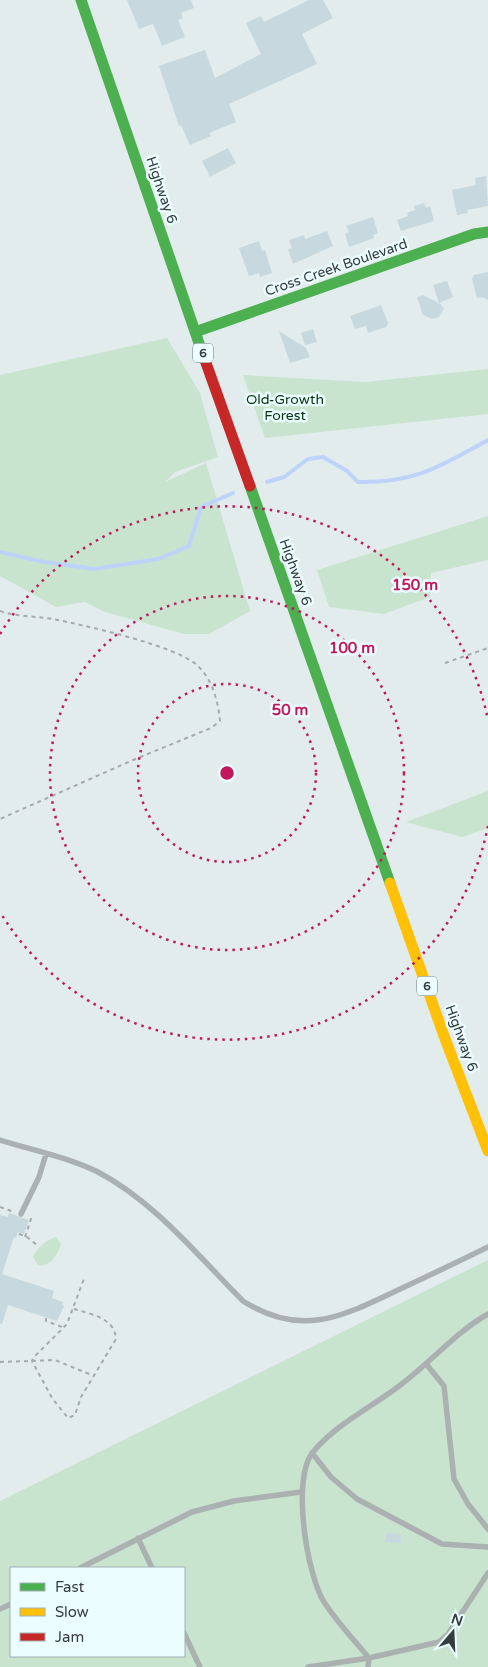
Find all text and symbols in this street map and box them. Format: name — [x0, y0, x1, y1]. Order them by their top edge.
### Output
street label: Highway 6 — [142, 154, 181, 226]
street label: Cross Creek Boulevard — [263, 235, 410, 300]
road number: 6 — [193, 343, 213, 362]
park label: Old-Growth Forest — [246, 391, 324, 424]
street label: Highway 6 — [276, 536, 316, 608]
text: 150 m — [392, 576, 438, 594]
text: 100 m — [329, 639, 375, 657]
text: 50 m — [272, 701, 308, 719]
centre of rings — [218, 764, 236, 782]
road number: 6 — [417, 976, 437, 996]
street label: Highway 6 — [442, 1002, 482, 1074]
legend — [10, 1567, 185, 1657]
text: Fast — [55, 1578, 85, 1596]
text: Slow — [55, 1603, 89, 1621]
north arrow — [428, 1607, 478, 1657]
text: N — [449, 1610, 465, 1630]
text: Jam — [55, 1628, 84, 1646]

